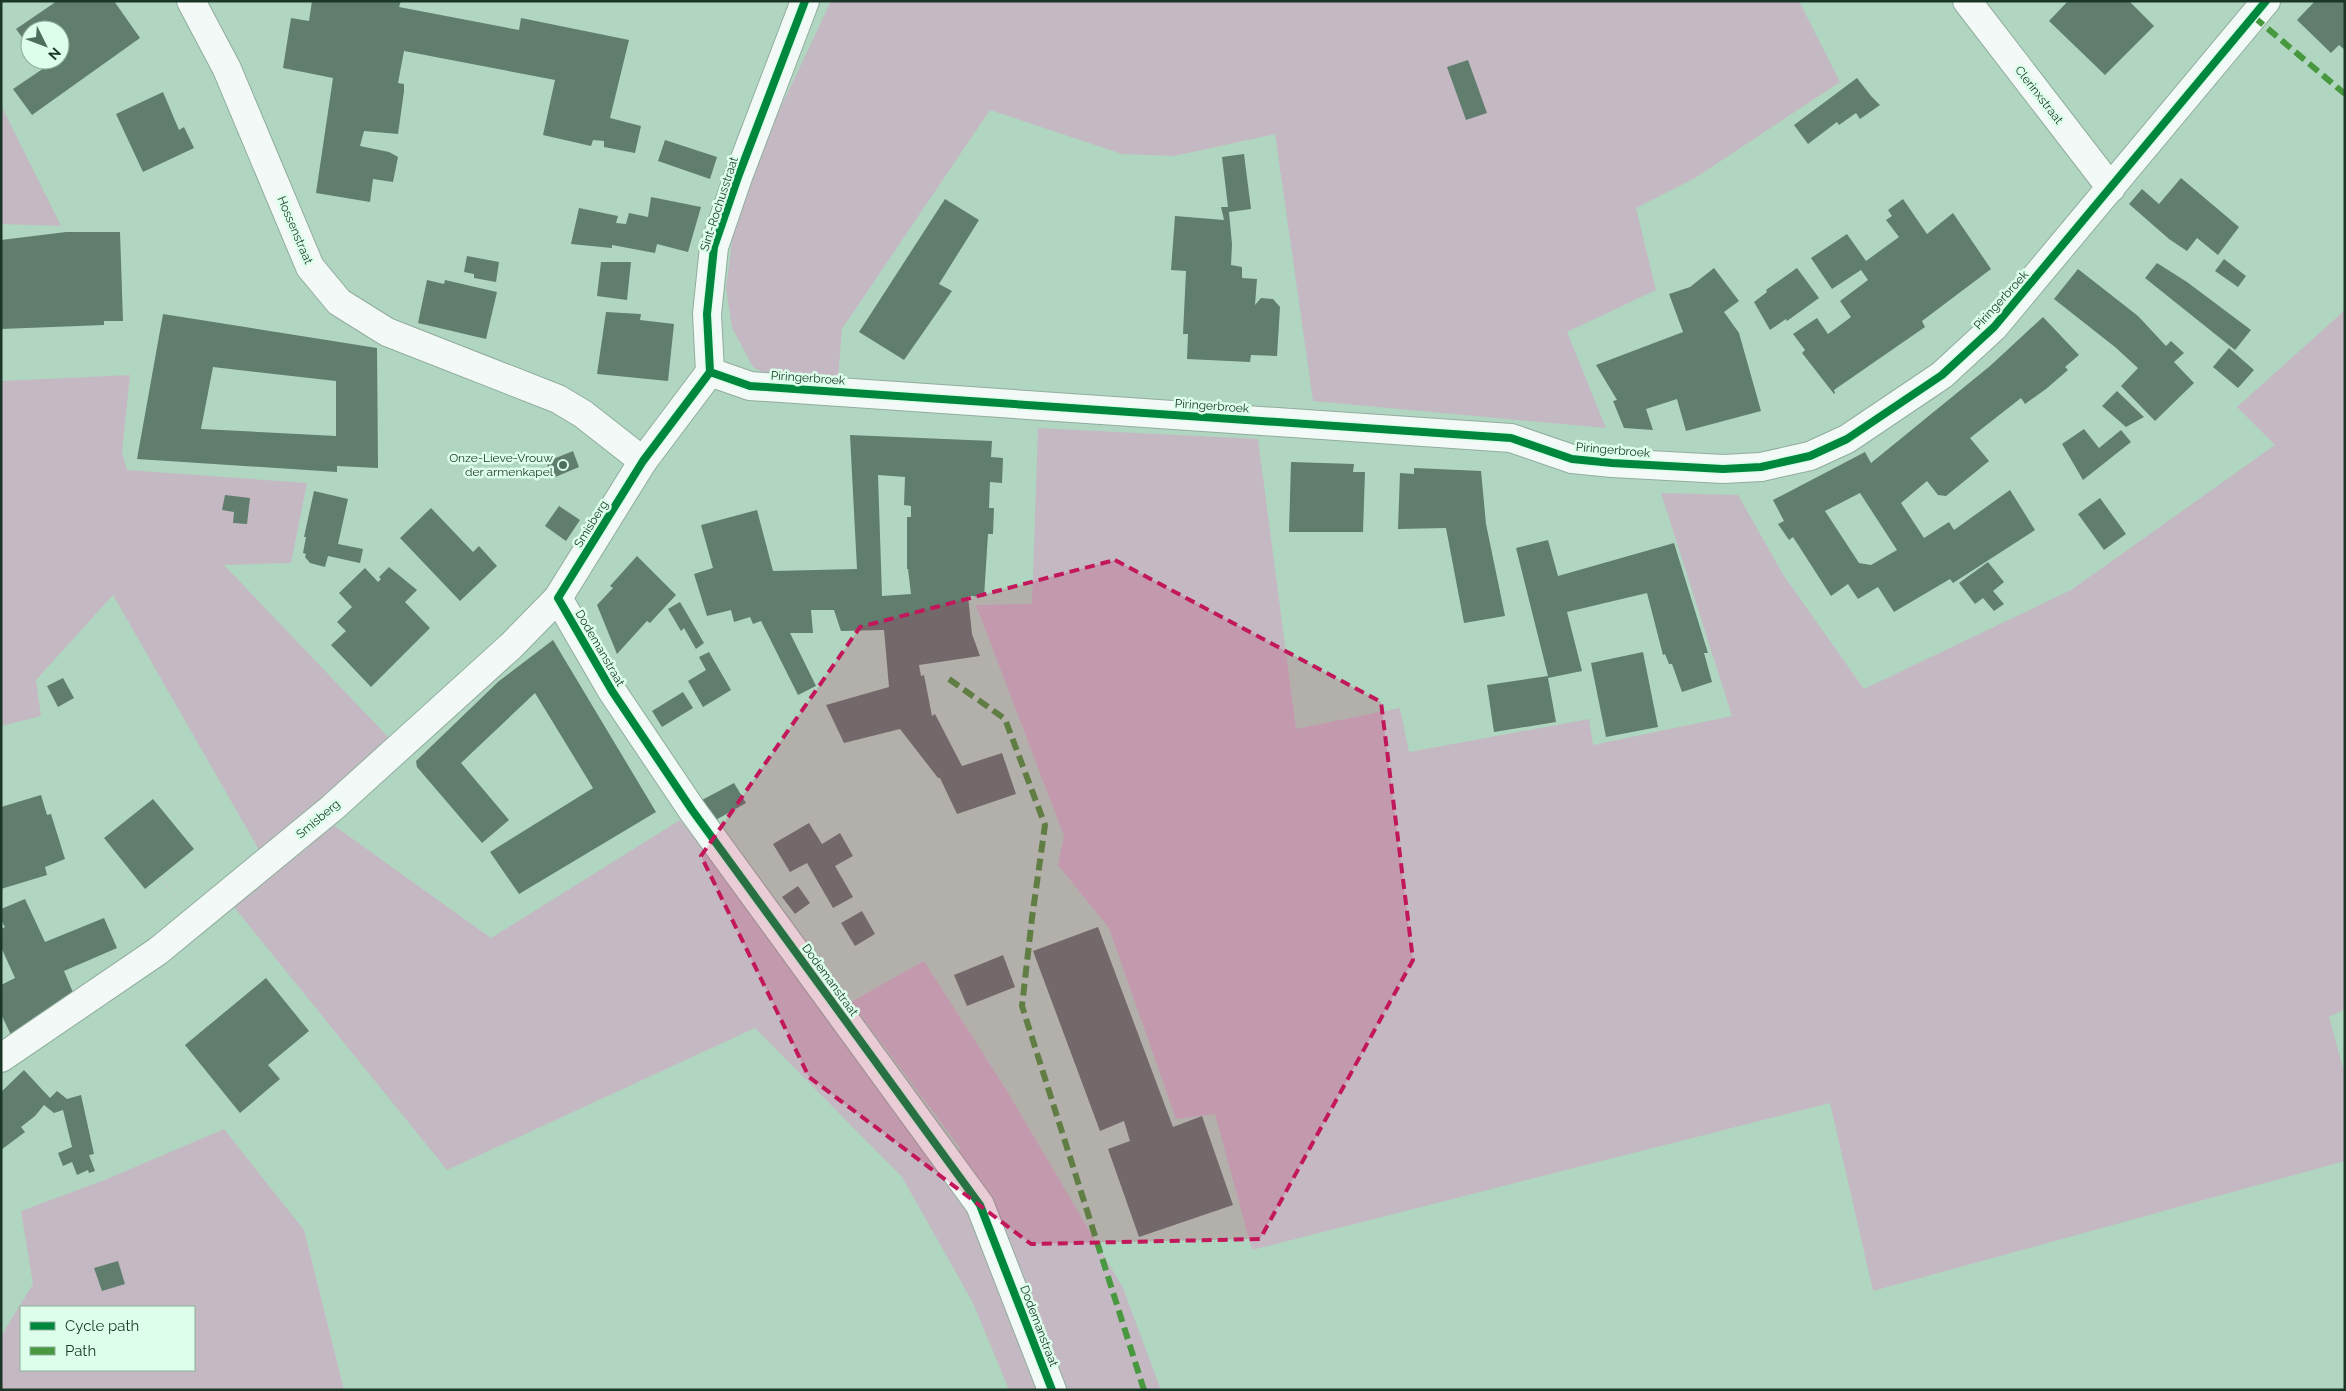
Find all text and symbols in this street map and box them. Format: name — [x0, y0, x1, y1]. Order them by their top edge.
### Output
north arrow — [20, 20, 70, 70]
text: N — [45, 44, 64, 63]
street label: Clerinxstraat — [2012, 63, 2066, 127]
street label: Sint-Rochusstraat — [697, 155, 741, 253]
street label: Hossenstraat — [274, 194, 316, 266]
street label: Piringerbroek — [1971, 267, 2032, 332]
street label: Piringerbroek — [770, 368, 846, 388]
street label: Piringerbroek — [1174, 396, 1250, 416]
street label: Piringerbroek — [1575, 440, 1651, 460]
place label: Onze-Lieve-Vrouw der armenkapel — [449, 451, 554, 479]
marker: Onze-Lieve-Vrouw der armenkapel — [557, 459, 569, 471]
street label: Smisberg — [571, 498, 611, 550]
street label: Dodemanstraat — [572, 607, 628, 689]
street label: Smisberg — [293, 797, 343, 841]
street label: Dodemanstraat — [799, 941, 861, 1019]
street label: Dodemanstraat — [1017, 1283, 1061, 1369]
legend — [20, 1306, 195, 1371]
text: Cycle path — [65, 1317, 139, 1335]
text: Path — [65, 1342, 96, 1360]

